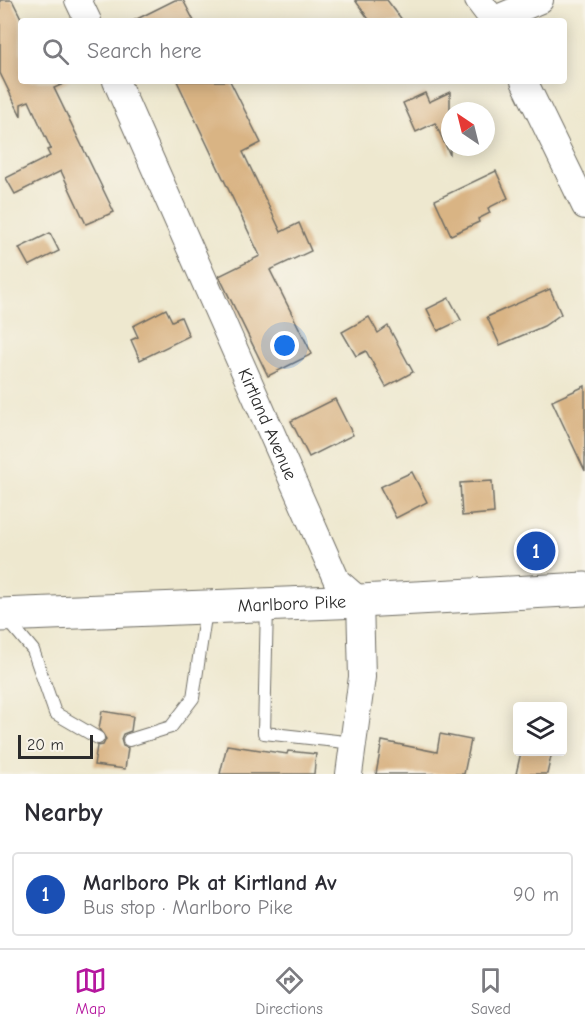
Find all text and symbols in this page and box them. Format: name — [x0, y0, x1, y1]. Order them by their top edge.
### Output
search box — [18, 18, 567, 84]
icon: search — [39, 35, 72, 68]
text: Search here — [87, 38, 202, 64]
north arrow — [441, 102, 495, 156]
your location — [270, 331, 299, 360]
street label: Kirtland Avenue — [233, 365, 301, 483]
pin: 1 — [516, 528, 556, 574]
street label: Marlboro Pike — [237, 592, 346, 617]
map controls — [513, 702, 567, 756]
button: layers — [513, 702, 567, 756]
scale bar — [18, 732, 93, 760]
text: 20 m — [27, 736, 64, 754]
text: Nearby — [24, 798, 103, 828]
text: Marlboro Pk at Kirtland Av — [83, 870, 337, 896]
text: 1 — [42, 883, 49, 906]
text: 90 m — [513, 883, 559, 906]
text: Bus stop · Marlboro Pike — [83, 896, 293, 919]
tab: Map — [74, 964, 107, 1018]
tab: Directions — [255, 964, 323, 1018]
tab: Saved — [471, 964, 511, 1018]

